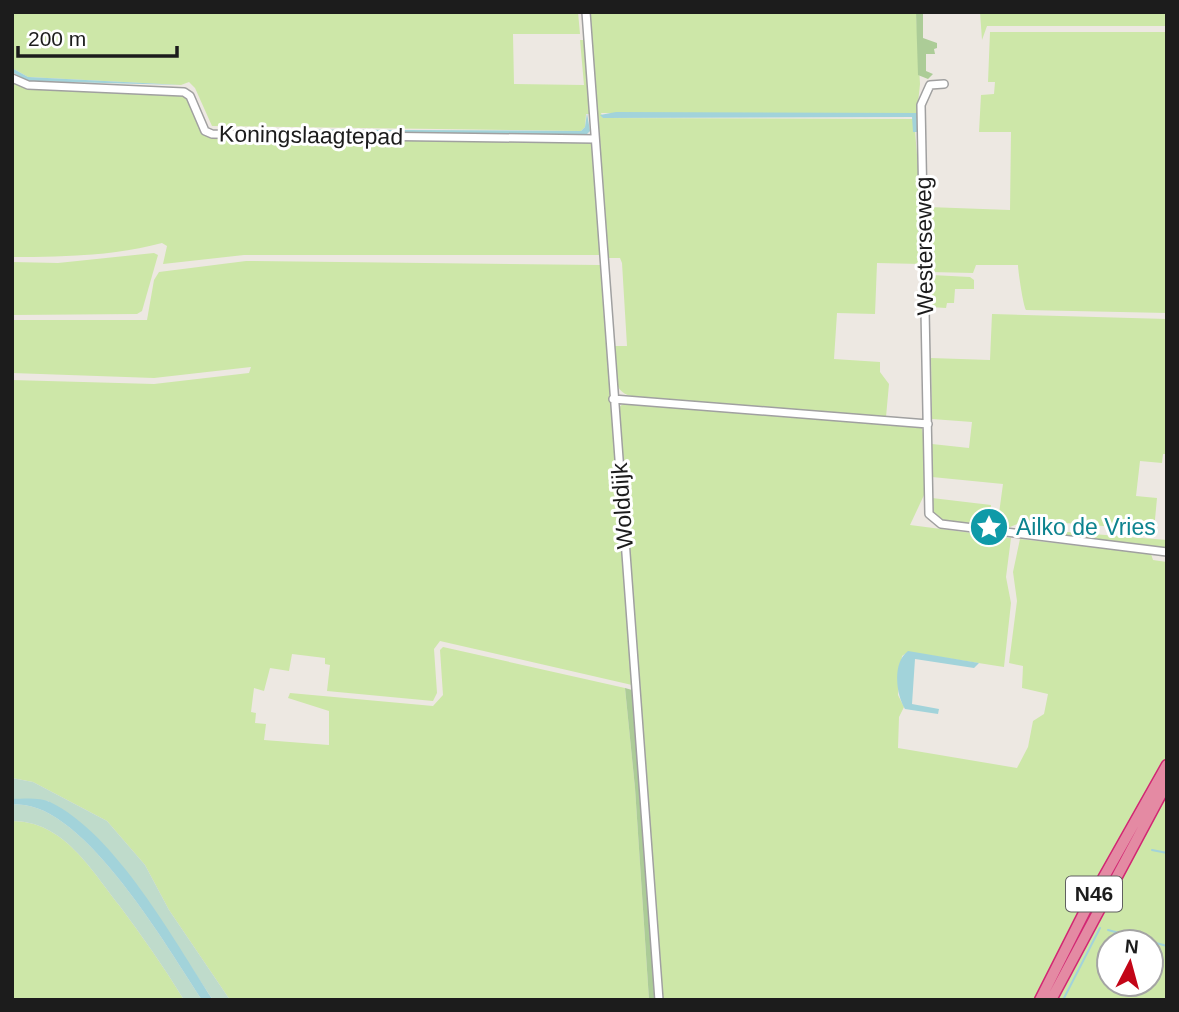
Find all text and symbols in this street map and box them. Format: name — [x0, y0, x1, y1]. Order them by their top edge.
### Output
scale bar — [18, 14, 177, 58]
text: 200 m — [28, 27, 86, 50]
street label: Koningslaagtepad — [219, 120, 403, 150]
street label: Westerseweg — [910, 176, 938, 316]
street label: Wolddijk — [606, 461, 638, 550]
place icon: Ailko de Vries — [968, 506, 1010, 548]
place label: Ailko de Vries — [1016, 514, 1156, 540]
road number: N46 — [1066, 876, 1122, 912]
north arrow — [1095, 928, 1165, 998]
text: N — [1124, 935, 1140, 958]

